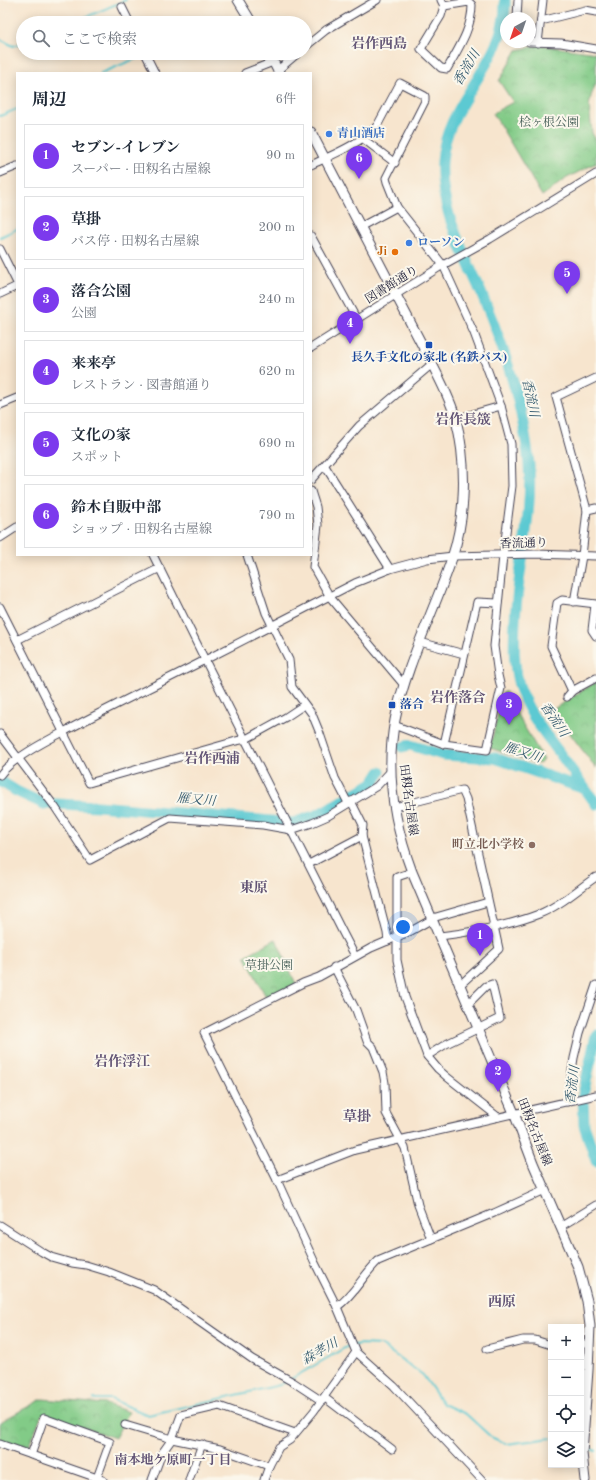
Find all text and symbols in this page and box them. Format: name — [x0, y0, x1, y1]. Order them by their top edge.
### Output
north arrow — [500, 12, 536, 48]
search box — [16, 16, 312, 60]
icon: search — [30, 27, 52, 49]
text: ここで検索 — [62, 33, 137, 48]
district label: 岩作西島 — [351, 36, 407, 51]
water label: 香流川 — [451, 46, 484, 88]
text: 周辺 — [32, 92, 66, 109]
text: 6件 — [275, 93, 296, 106]
park label: 桧ヶ根公園 — [519, 115, 579, 129]
place label: 青山酒店 — [337, 126, 385, 140]
marker: 青山酒店 — [324, 129, 334, 139]
text: セブン-イレブン — [71, 141, 180, 156]
pin: 6 — [346, 146, 372, 179]
text: 1 — [42, 149, 50, 162]
text: 90 m — [266, 149, 295, 162]
text: スーパー · 田籾名古屋線 — [71, 163, 211, 176]
text: 草掛 — [71, 213, 101, 228]
text: 2 — [42, 221, 50, 234]
text: 200 m — [258, 221, 295, 234]
text: バス停 · 田籾名古屋線 — [71, 235, 199, 248]
place label: ローソン — [417, 237, 465, 249]
marker: ローソン — [404, 238, 414, 248]
place label: Ji — [377, 246, 387, 258]
marker: Ji — [390, 247, 400, 257]
pin: 5 — [554, 261, 580, 294]
street label: 図書館通り — [362, 262, 421, 306]
text: 落合公園 — [71, 285, 131, 300]
text: 3 — [42, 293, 50, 306]
text: 240 m — [258, 293, 295, 306]
text: 公園 — [71, 307, 97, 320]
pin: 4 — [337, 311, 363, 344]
marker: 長久手文化の家北 (名鉄バス) — [424, 340, 434, 350]
place label: 長久手文化の家北 (名鉄バス) — [351, 350, 507, 364]
text: 来来亭 — [71, 357, 116, 372]
text: 4 — [42, 365, 50, 378]
text: 620 m — [258, 365, 295, 378]
water label: 香流川 — [520, 377, 542, 420]
text: レストラン · 図書館通り — [71, 379, 212, 392]
district label: 岩作長筬 — [435, 412, 491, 427]
text: 文化の家 — [71, 429, 131, 444]
text: 5 — [42, 437, 50, 450]
text: 690 m — [258, 437, 295, 450]
text: スポット — [71, 451, 123, 464]
text: 鈴木自販中部 — [71, 501, 161, 516]
text: 6 — [42, 509, 50, 522]
text: 790 m — [258, 509, 295, 522]
text: ショップ · 田籾名古屋線 — [71, 523, 212, 536]
street label: 香流通り — [500, 535, 548, 551]
district label: 岩作落合 — [430, 689, 486, 705]
pin: 3 — [496, 692, 522, 725]
place label: 落合 — [400, 697, 424, 711]
marker: 落合 — [387, 700, 397, 710]
water label: 香流川 — [537, 700, 572, 741]
water label: 雁又川 — [502, 740, 546, 766]
district label: 岩作西浦 — [184, 750, 240, 766]
street label: 田籾名古屋線 — [397, 763, 421, 836]
water label: 雁又川 — [176, 791, 218, 808]
place label: 町立北小学校 — [452, 837, 524, 851]
marker: 町立北小学校 — [527, 840, 537, 850]
district label: 東原 — [240, 880, 268, 895]
your location — [393, 917, 413, 937]
pin: 1 — [467, 923, 493, 956]
park label: 草掛公園 — [245, 958, 293, 972]
district label: 岩作浮江 — [94, 1053, 150, 1069]
pin: 2 — [485, 1059, 511, 1092]
water label: 香流川 — [563, 1063, 582, 1105]
street label: 田籾名古屋線 — [515, 1096, 555, 1168]
district label: 草掛 — [343, 1108, 371, 1124]
district label: 西原 — [488, 1294, 516, 1309]
map controls — [548, 1324, 584, 1468]
button: + — [548, 1324, 584, 1360]
water label: 森孝川 — [299, 1335, 342, 1367]
button: − — [548, 1360, 584, 1396]
button: locate — [548, 1396, 584, 1432]
button: layers — [548, 1432, 584, 1468]
district label: 南本地ケ原町一丁目 — [114, 1452, 232, 1467]

